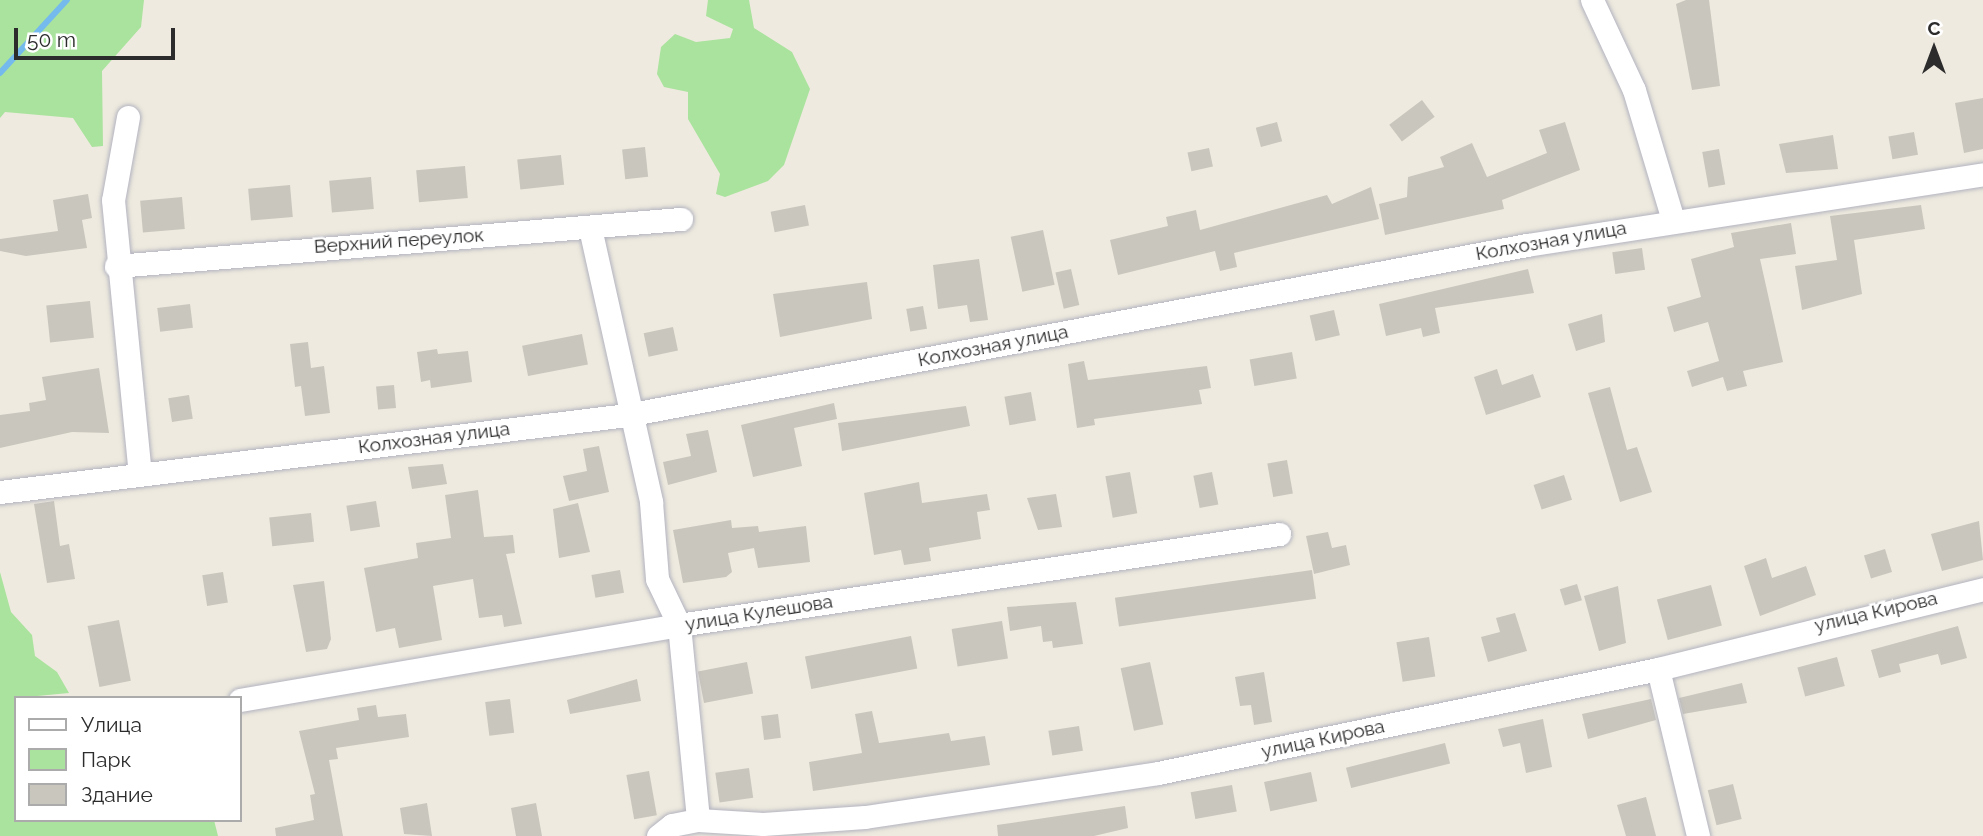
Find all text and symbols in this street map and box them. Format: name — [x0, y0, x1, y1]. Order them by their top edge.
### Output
scale bar — [18, 14, 178, 58]
north arrow — [1899, 14, 1969, 84]
text: С — [1927, 17, 1941, 39]
text: 50 m — [27, 27, 76, 52]
street label: Колхозная улица — [1474, 216, 1628, 266]
street label: Верхний переулок — [313, 224, 485, 258]
street label: Колхозная улица — [916, 320, 1070, 372]
street label: Колхозная улица — [357, 417, 511, 459]
street label: улица Кирова — [1812, 587, 1940, 637]
street label: улица Кулешова — [684, 590, 834, 636]
legend — [14, 696, 242, 822]
text: Улица — [81, 712, 142, 737]
street label: улица Кирова — [1259, 715, 1387, 763]
text: Парк — [81, 747, 131, 772]
text: Здание — [81, 782, 153, 807]

